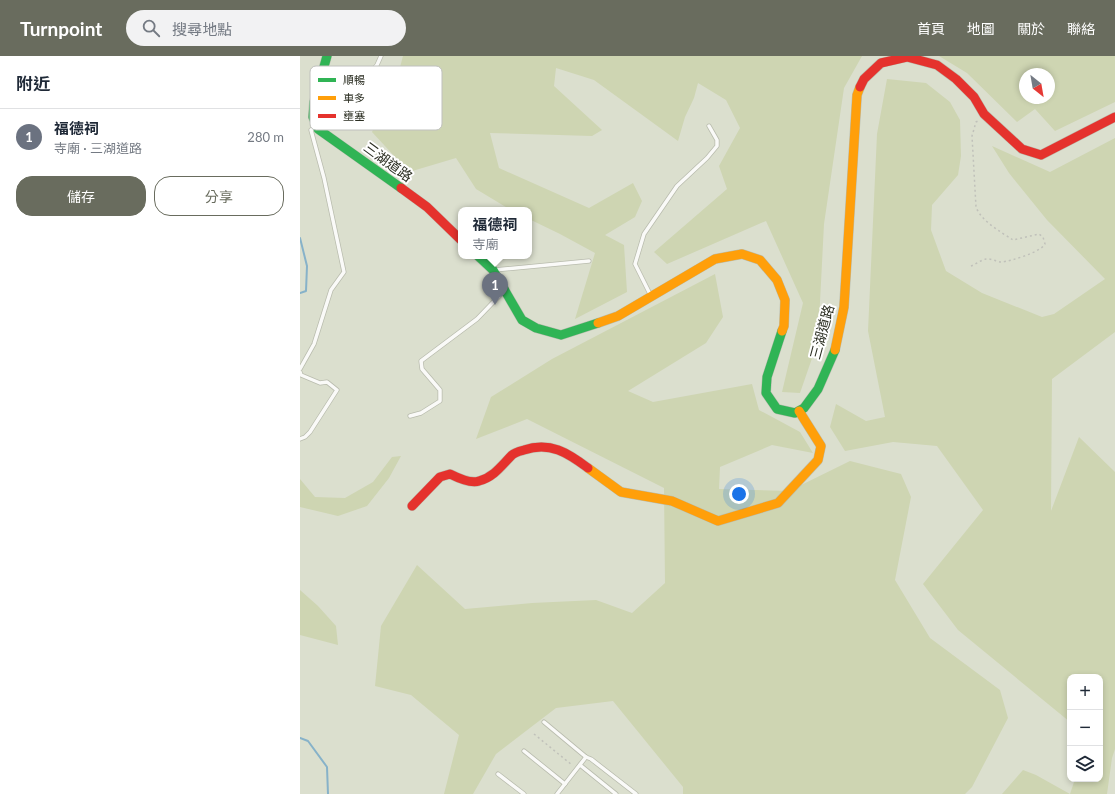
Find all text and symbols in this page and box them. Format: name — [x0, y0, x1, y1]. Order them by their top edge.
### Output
search box — [126, 10, 406, 46]
text: Turnpoint — [20, 17, 102, 40]
icon: search — [140, 17, 162, 39]
text: 搜尋地點 — [172, 20, 232, 38]
text: 首頁 — [917, 20, 945, 37]
text: 地圖 — [967, 20, 995, 37]
text: 關於 — [1017, 20, 1045, 37]
text: 聯絡 — [1067, 20, 1095, 37]
legend — [310, 66, 442, 130]
north arrow — [1019, 68, 1055, 104]
text: 附近 — [16, 73, 50, 94]
text: 順暢 — [343, 73, 365, 86]
text: 車多 — [343, 91, 365, 104]
text: 壅塞 — [343, 109, 365, 122]
text: 福德祠 — [54, 119, 99, 137]
text: 1 — [25, 129, 33, 145]
text: 280 m — [247, 129, 284, 145]
street label: 三湖道路 — [361, 138, 416, 185]
text: 寺廟 · 三湖道路 — [54, 140, 142, 156]
button: 儲存 — [16, 176, 146, 216]
button: 分享 — [154, 176, 284, 216]
popup — [458, 207, 532, 259]
text: 福德祠 — [472, 215, 518, 233]
text: 寺廟 — [472, 236, 499, 252]
pin: 1 — [482, 272, 508, 305]
street label: 三湖道路 — [806, 303, 837, 361]
your location — [729, 484, 749, 504]
map controls — [1067, 674, 1103, 782]
button: + — [1067, 674, 1103, 710]
button: − — [1067, 710, 1103, 746]
button: layers — [1067, 746, 1103, 782]

